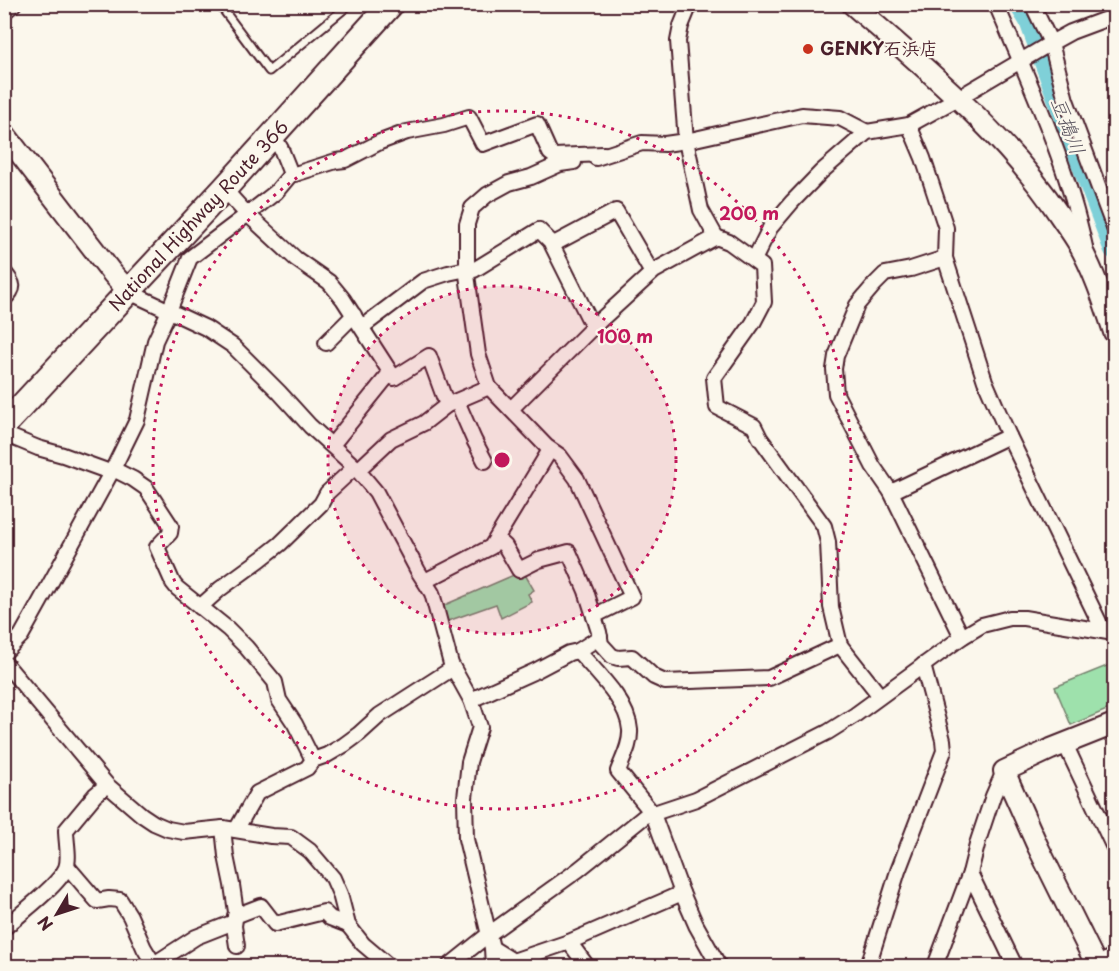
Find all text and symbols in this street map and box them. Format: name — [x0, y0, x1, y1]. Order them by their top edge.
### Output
place label: GENKY石浜店 — [820, 34, 938, 61]
marker: GENKY石浜店 — [801, 42, 815, 56]
water label: 豆搗川 — [1044, 92, 1094, 159]
street label: National Highway Route 366 — [102, 113, 294, 317]
text: 200 m — [719, 199, 779, 226]
text: 100 m — [597, 322, 653, 349]
centre of rings — [492, 450, 512, 470]
north arrow — [27, 884, 87, 944]
text: N — [31, 912, 58, 937]

